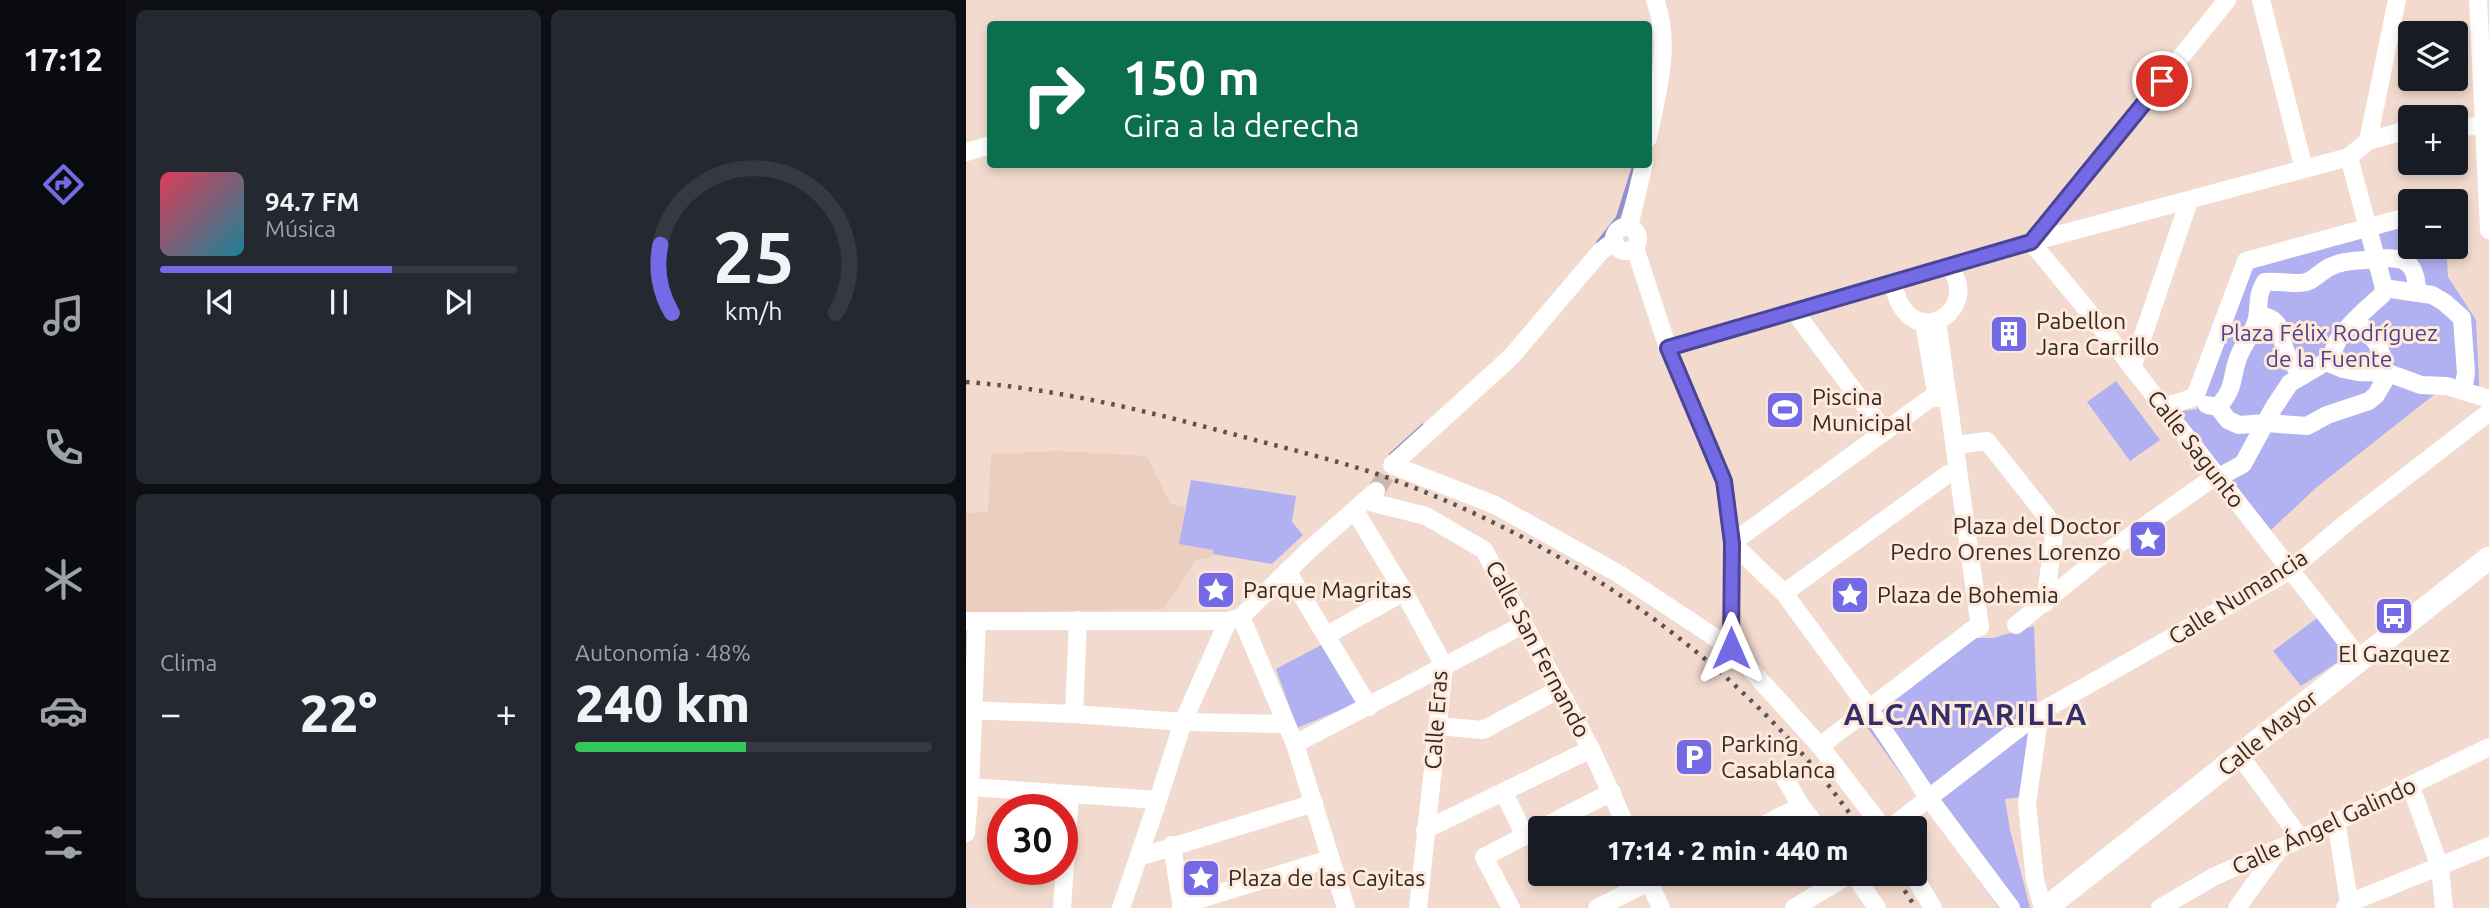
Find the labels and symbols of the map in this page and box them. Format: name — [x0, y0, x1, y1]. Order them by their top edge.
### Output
pin — [2132, 51, 2192, 111]
place label: Pabellon Jara Carrillo — [2036, 308, 2159, 359]
building icon: Pabellon Jara Carrillo — [1988, 313, 2030, 355]
park label: Plaza Félix Rodríguez de la Fuente — [2220, 320, 2438, 371]
place label: Piscina Municipal — [1812, 384, 1911, 435]
street label: Calle Sagunto — [2143, 385, 2250, 512]
sports icon: Piscina Municipal — [1764, 389, 1806, 431]
place label: Plaza del Doctor Pedro Orenes Lorenzo — [1890, 513, 2121, 564]
place icon: Plaza del Doctor Pedro Orenes Lorenzo — [2127, 518, 2169, 560]
street label: Calle Numancia — [2164, 544, 2312, 649]
street label: Calle San Fernando — [1481, 556, 1596, 741]
place icon: Parque Magritas — [1195, 569, 1237, 611]
place icon: Plaza de Bohemia — [1829, 574, 1871, 616]
place label: Parque Magritas — [1243, 577, 1412, 602]
place label: Plaza de Bohemia — [1877, 582, 2059, 607]
bus stop icon: El Gazquez — [2373, 595, 2415, 637]
position arrow — [1694, 611, 1768, 685]
place label: El Gazquez — [2338, 641, 2450, 666]
street label: Calle Eras — [1420, 670, 1451, 770]
street label: Calle Mayor — [2213, 685, 2323, 780]
district label: ALCANTARILLA — [1844, 697, 2088, 731]
place label: Parking Casablanca — [1721, 731, 1836, 782]
parking icon: Parking Casablanca — [1673, 736, 1715, 778]
street label: Calle Ángel Galindo — [2227, 771, 2420, 879]
speed limit sign: 30 — [987, 794, 1078, 885]
place icon: Plaza de las Cayitas — [1180, 857, 1222, 899]
place label: Plaza de las Cayitas — [1228, 865, 1425, 890]

